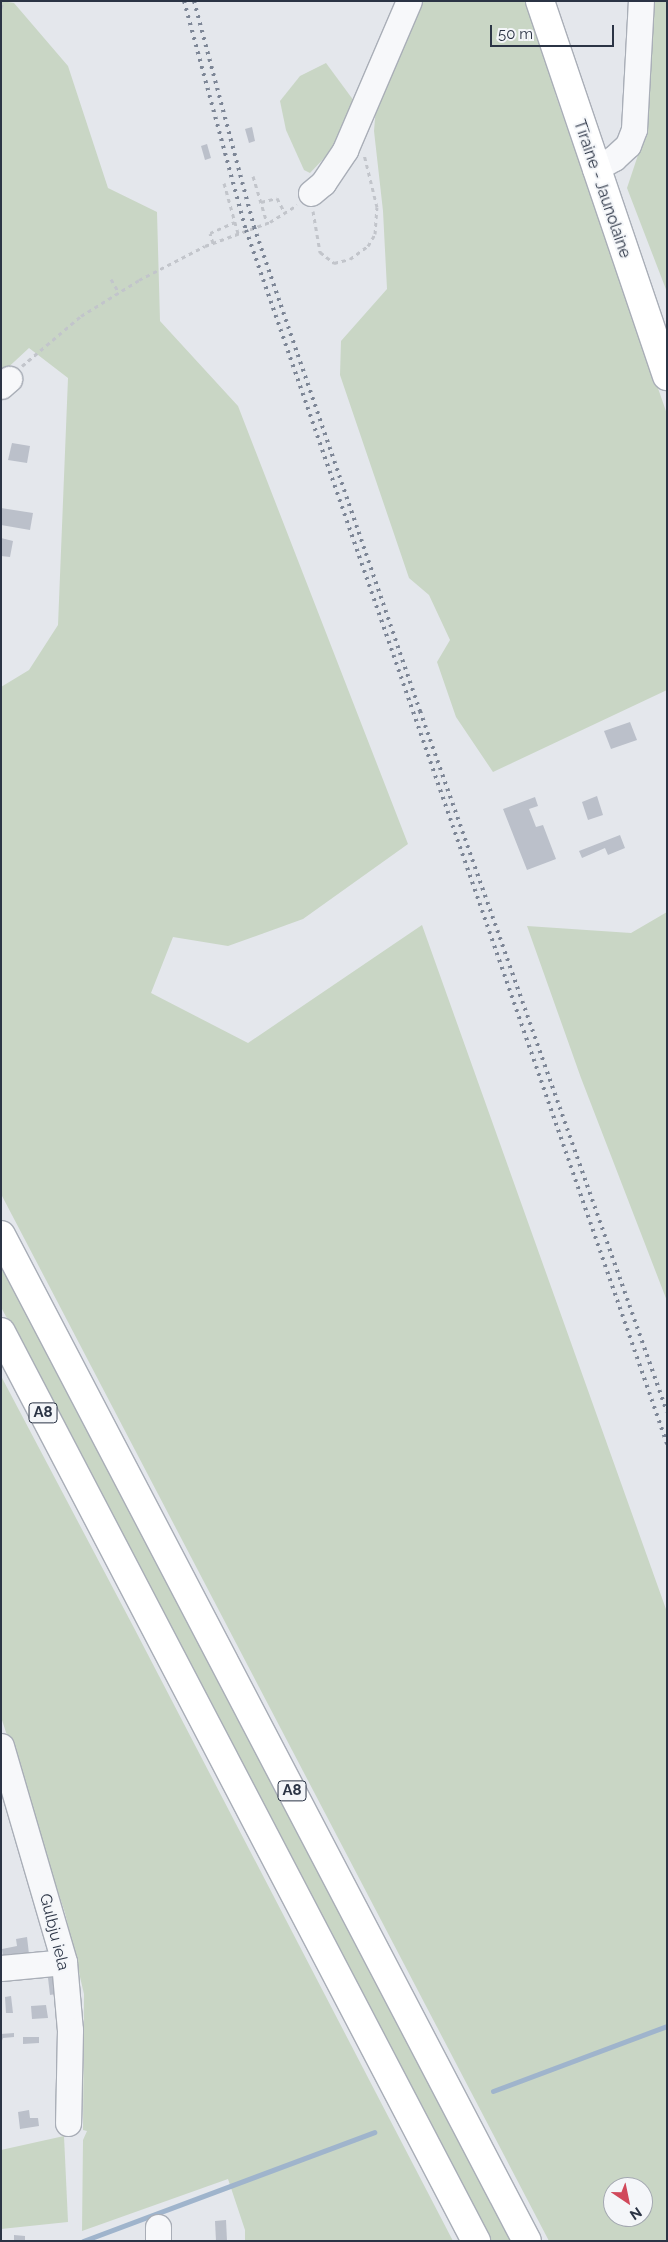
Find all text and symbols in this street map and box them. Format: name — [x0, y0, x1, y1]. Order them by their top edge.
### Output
scale bar — [493, 15, 617, 47]
text: 50 m — [498, 25, 533, 43]
street label: Tīraine - Jaunolaine — [569, 117, 635, 261]
road number: A8 — [28, 1400, 58, 1426]
road number: A8 — [277, 1778, 307, 1804]
street label: Gulbju iela — [35, 1892, 73, 1972]
north arrow — [603, 2177, 653, 2227]
text: N — [627, 2204, 645, 2223]

